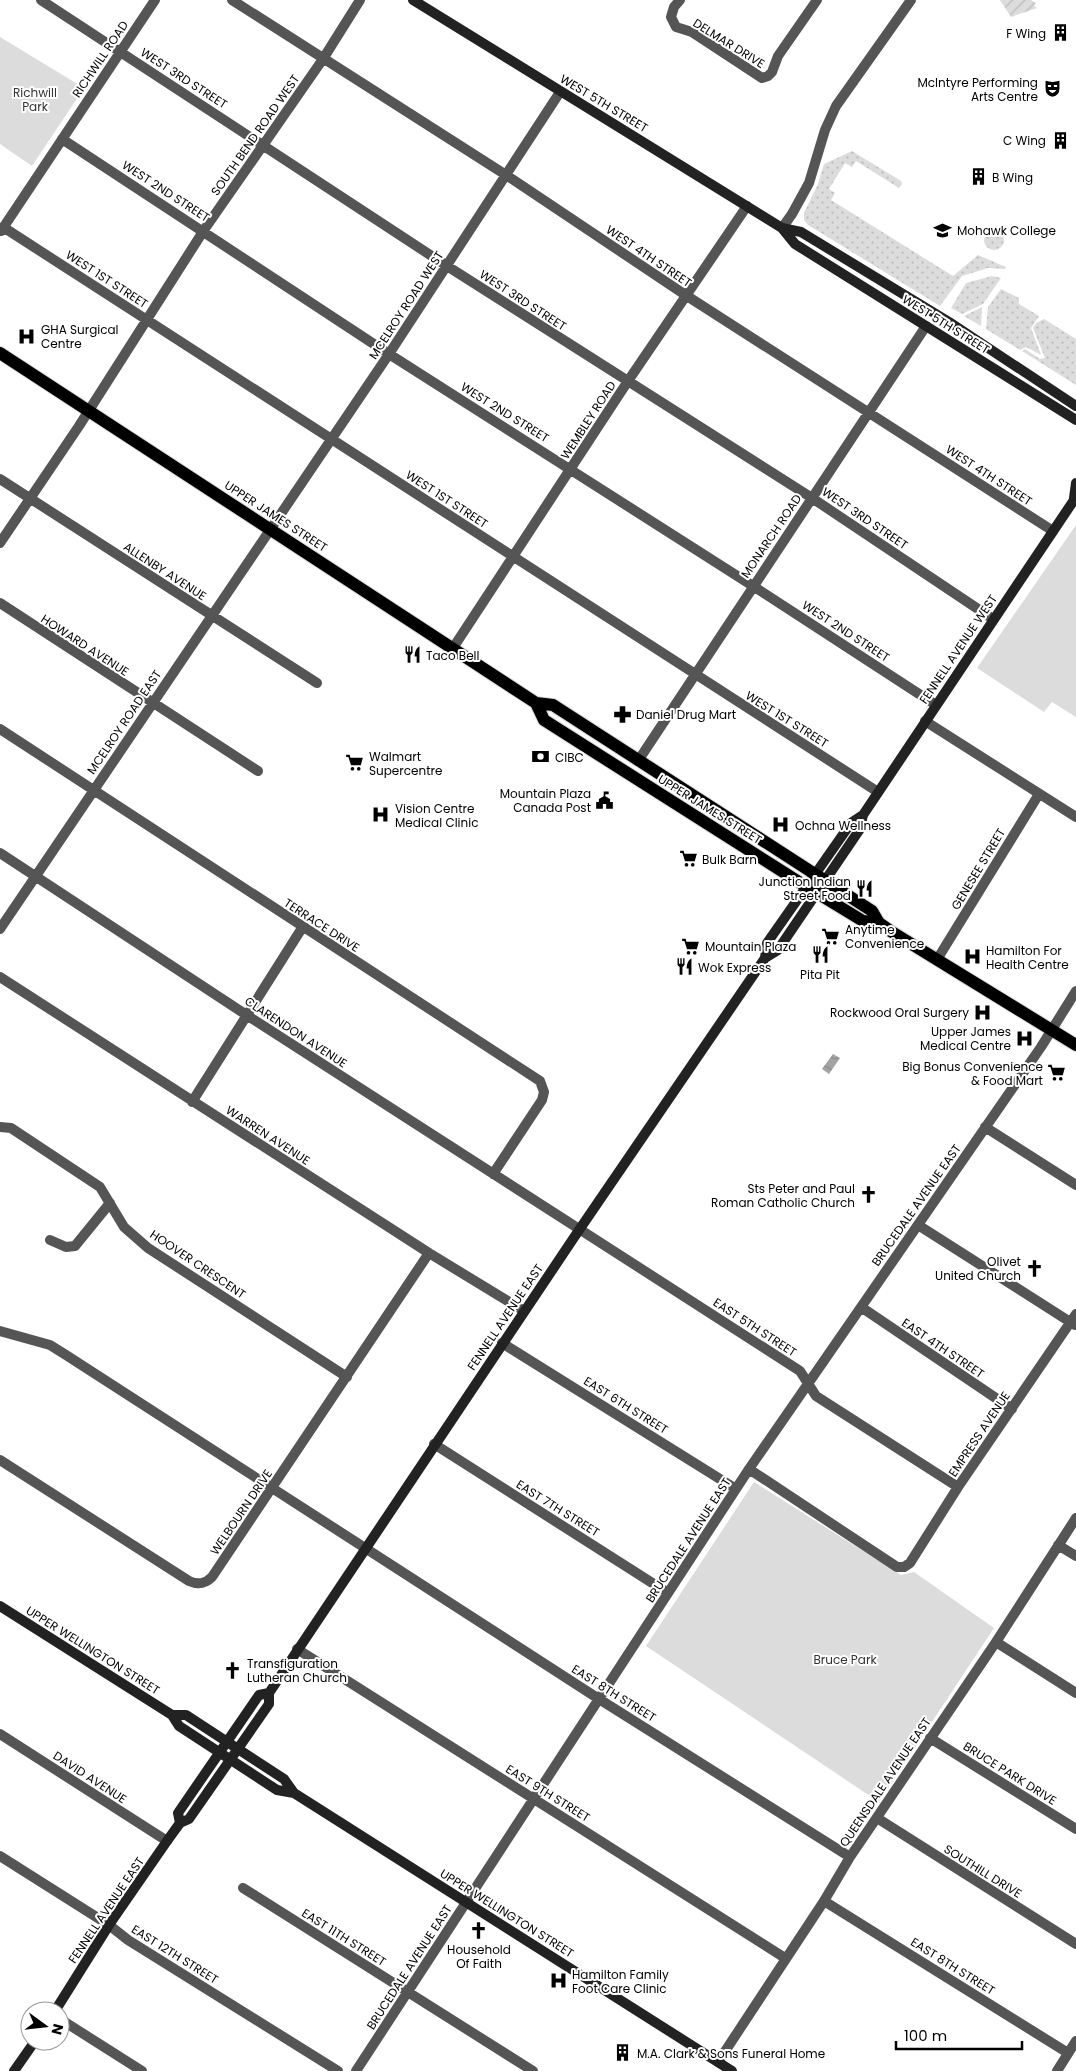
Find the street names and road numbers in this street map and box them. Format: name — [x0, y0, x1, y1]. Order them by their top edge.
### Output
street label: DELMAR DRIVE — [690, 14, 768, 72]
street label: RICHWILL ROAD — [68, 17, 132, 101]
street label: WEST 3RD STREET — [137, 44, 231, 113]
street label: WEST 5TH STREET — [557, 70, 652, 136]
street label: SOUTH BEND ROAD WEST — [207, 71, 304, 199]
street label: WEST 2ND STREET — [119, 156, 214, 226]
street label: WEST 4TH STREET — [603, 221, 696, 291]
street label: WEST 1ST STREET — [63, 246, 152, 312]
street label: MCELROY ROAD WEST — [365, 247, 448, 362]
street label: WEST 3RD STREET — [476, 266, 570, 335]
street label: WEST 5TH STREET — [899, 290, 993, 358]
street label: WEMBLEY ROAD — [556, 377, 620, 463]
street label: WEST 2ND STREET — [458, 378, 553, 446]
street label: WEST 4TH STREET — [943, 441, 1036, 510]
street label: WEST 1ST STREET — [403, 466, 492, 532]
street label: UPPER JAMES STREET — [221, 476, 331, 556]
street label: WEST 3RD STREET — [819, 483, 912, 553]
street label: MONARCH ROAD — [737, 491, 805, 581]
street label: ALLENBY AVENUE — [120, 538, 210, 604]
street label: FENNELL AVENUE WEST — [915, 591, 1001, 707]
street label: WEST 2ND STREET — [799, 596, 894, 666]
street label: HOWARD AVENUE — [38, 610, 132, 680]
street label: MCELROY ROAD EAST — [83, 666, 165, 777]
street label: WEST 1ST STREET — [742, 687, 832, 752]
street label: UPPER JAMES STREET — [655, 770, 766, 848]
street label: GENESEE STREET — [947, 825, 1009, 913]
street label: TERRACE DRIVE — [281, 894, 363, 956]
street label: CLARENDON AVENUE — [241, 992, 351, 1072]
street label: WARREN AVENUE — [223, 1101, 313, 1169]
street label: BRUCEDALE AVENUE EAST — [867, 1140, 965, 1269]
street label: HOOVER CRESCENT — [147, 1226, 250, 1303]
street label: FENNELL AVENUE EAST — [463, 1260, 547, 1374]
street label: EAST 5TH STREET — [710, 1294, 800, 1361]
street label: EAST 4TH STREET — [898, 1314, 988, 1382]
street label: EAST 6TH STREET — [581, 1372, 672, 1438]
street label: EMPRESS AVENUE — [944, 1388, 1014, 1480]
street label: WELBOURN DRIVE — [206, 1466, 276, 1558]
street label: BRUCEDALE AVENUE EAST — [641, 1474, 735, 1606]
street label: EAST 7TH STREET — [513, 1476, 603, 1541]
street label: UPPER WELLINGTON STREET — [23, 1602, 164, 1698]
street label: EAST 8TH STREET — [569, 1660, 660, 1726]
street label: QUEENSDALE AVENUE EAST — [835, 1714, 935, 1850]
street label: BRUCE PARK DRIVE — [960, 1737, 1060, 1809]
street label: DAVID AVENUE — [50, 1747, 130, 1807]
street label: EAST 9TH STREET — [503, 1760, 594, 1826]
street label: SOUTHILL DRIVE — [941, 1840, 1025, 1902]
street label: FENNELL AVENUE EAST — [64, 1853, 148, 1967]
street label: UPPER WELLINGTON STREET — [437, 1865, 578, 1961]
street label: BRUCEDALE AVENUE EAST — [362, 1901, 456, 2033]
street label: EAST 11TH STREET — [299, 1904, 390, 1970]
street label: EAST 12TH STREET — [128, 1920, 222, 1988]
street label: EAST 8TH STREET — [908, 1933, 999, 1999]

